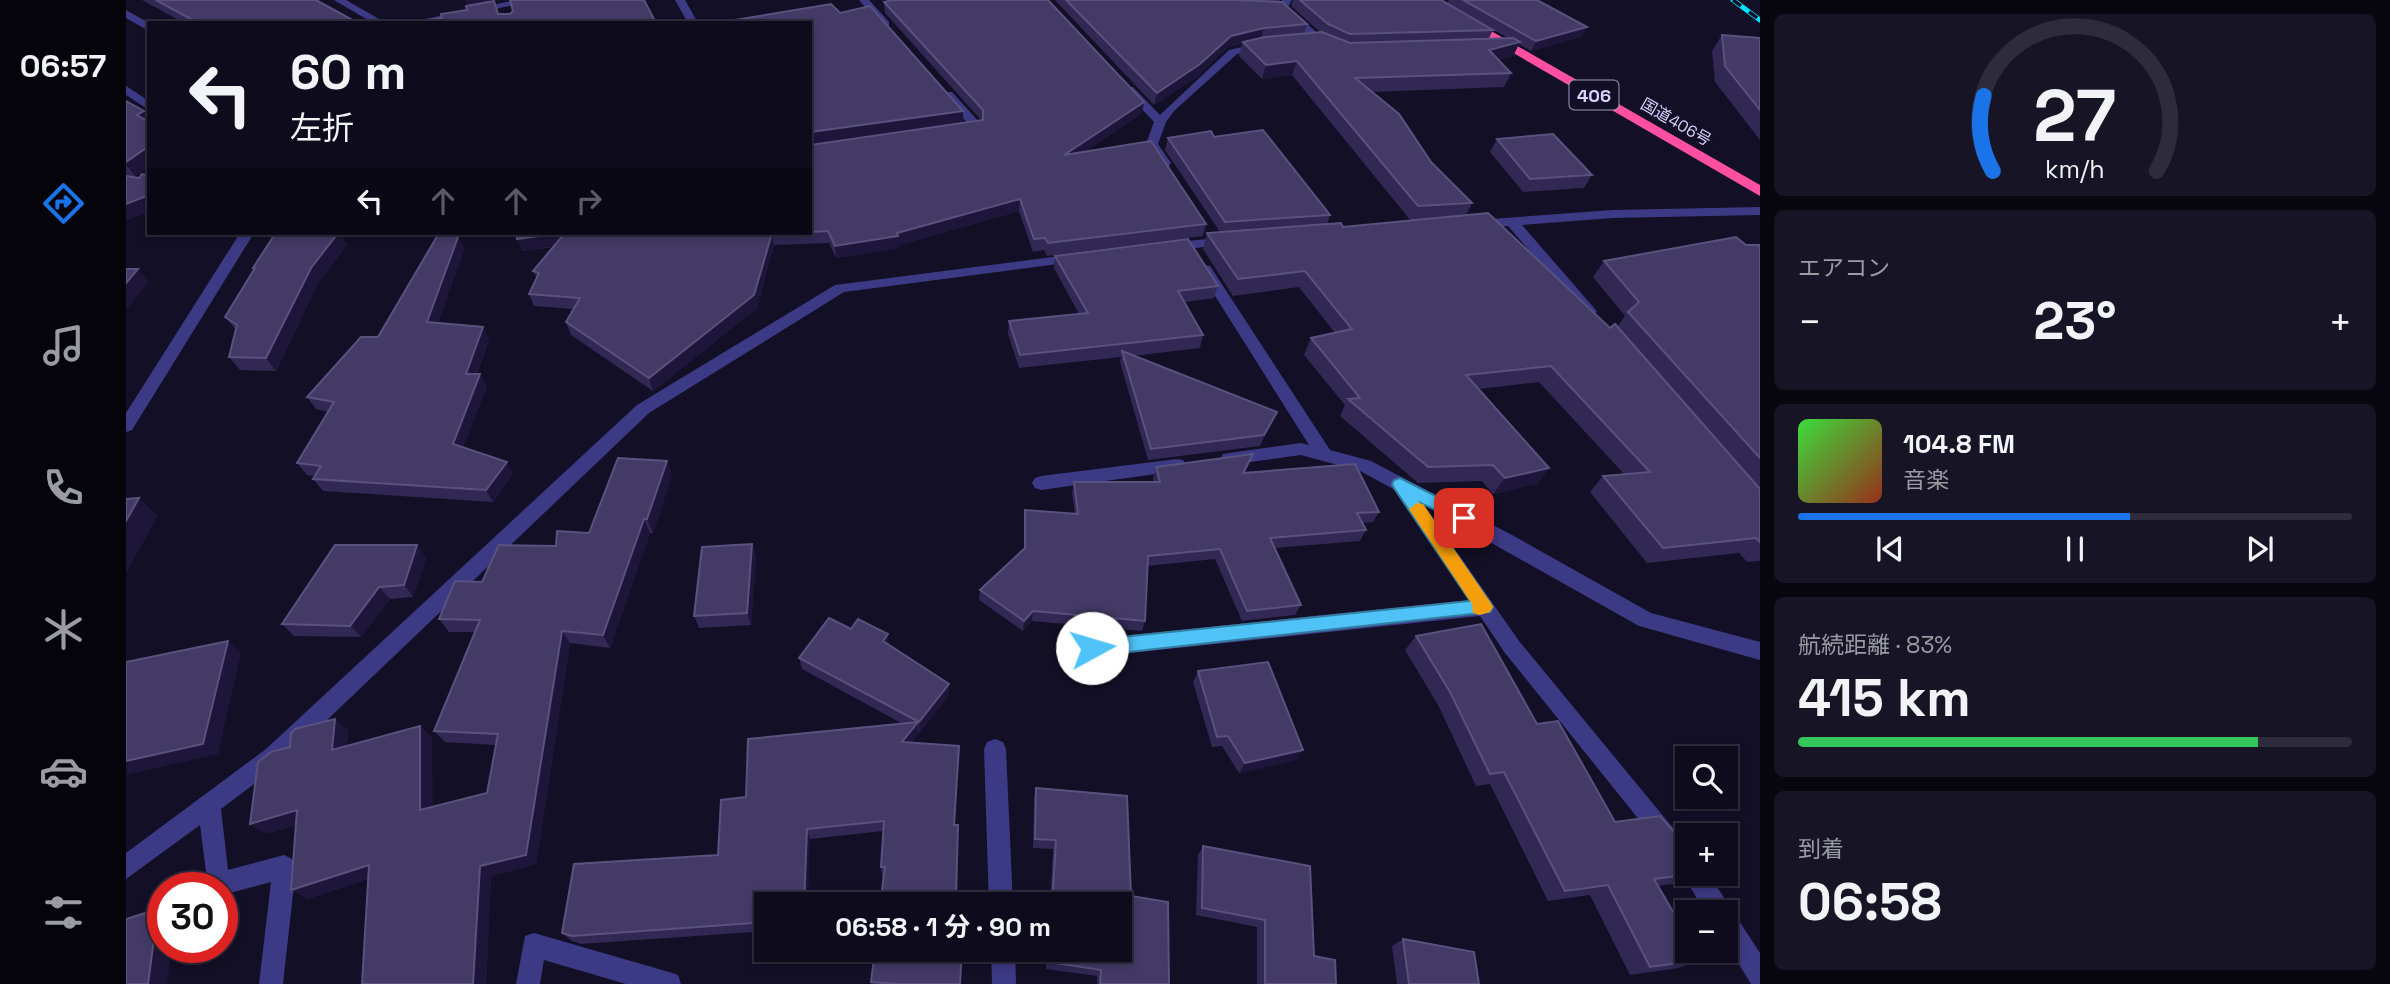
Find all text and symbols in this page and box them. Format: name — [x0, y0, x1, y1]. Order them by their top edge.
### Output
text: 60 m — [290, 41, 406, 103]
text: 06:57 — [20, 46, 106, 86]
icon: left — [175, 49, 266, 140]
text: 27 — [2034, 69, 2116, 162]
road number: 406 — [1570, 80, 1618, 110]
street label: 国道406号 — [1637, 93, 1715, 151]
text: 左折 — [290, 108, 354, 148]
text: km/h — [2045, 153, 2105, 185]
icon: directions — [39, 179, 88, 228]
icon: left — [351, 182, 389, 220]
icon: ahead — [424, 182, 462, 220]
icon: ahead — [497, 182, 535, 220]
icon: right — [570, 182, 608, 220]
text: エアコン — [1798, 253, 1890, 283]
text: 23° — [2034, 288, 2117, 354]
text: − — [1798, 298, 1822, 346]
text: + — [2328, 298, 2352, 346]
icon: music — [39, 321, 88, 370]
text: 104.8 FM — [1903, 427, 2015, 461]
icon: phone — [39, 463, 88, 512]
text: 音楽 — [1903, 465, 1949, 495]
pin — [1434, 488, 1494, 548]
icon: arrive — [1445, 499, 1483, 537]
icon: previous — [1871, 530, 1909, 568]
icon: pause — [2056, 530, 2094, 568]
icon: next — [2241, 530, 2279, 568]
icon: climate — [39, 605, 88, 654]
position arrow — [1055, 611, 1129, 685]
text: 航続距離 · 83% — [1798, 630, 1952, 660]
text: 415 km — [1798, 665, 1971, 731]
map controls — [1675, 746, 1738, 963]
button: search — [1675, 746, 1738, 809]
icon: car — [39, 747, 88, 796]
button: + — [1675, 823, 1738, 886]
text: 到着 — [1798, 834, 1844, 864]
text: 06:58 — [1798, 869, 1942, 935]
speed limit sign: 30 — [147, 872, 238, 963]
icon: filters — [39, 888, 88, 937]
button: − — [1675, 900, 1738, 963]
text: 06:58 · 1 分 · 90 m — [835, 910, 1051, 944]

